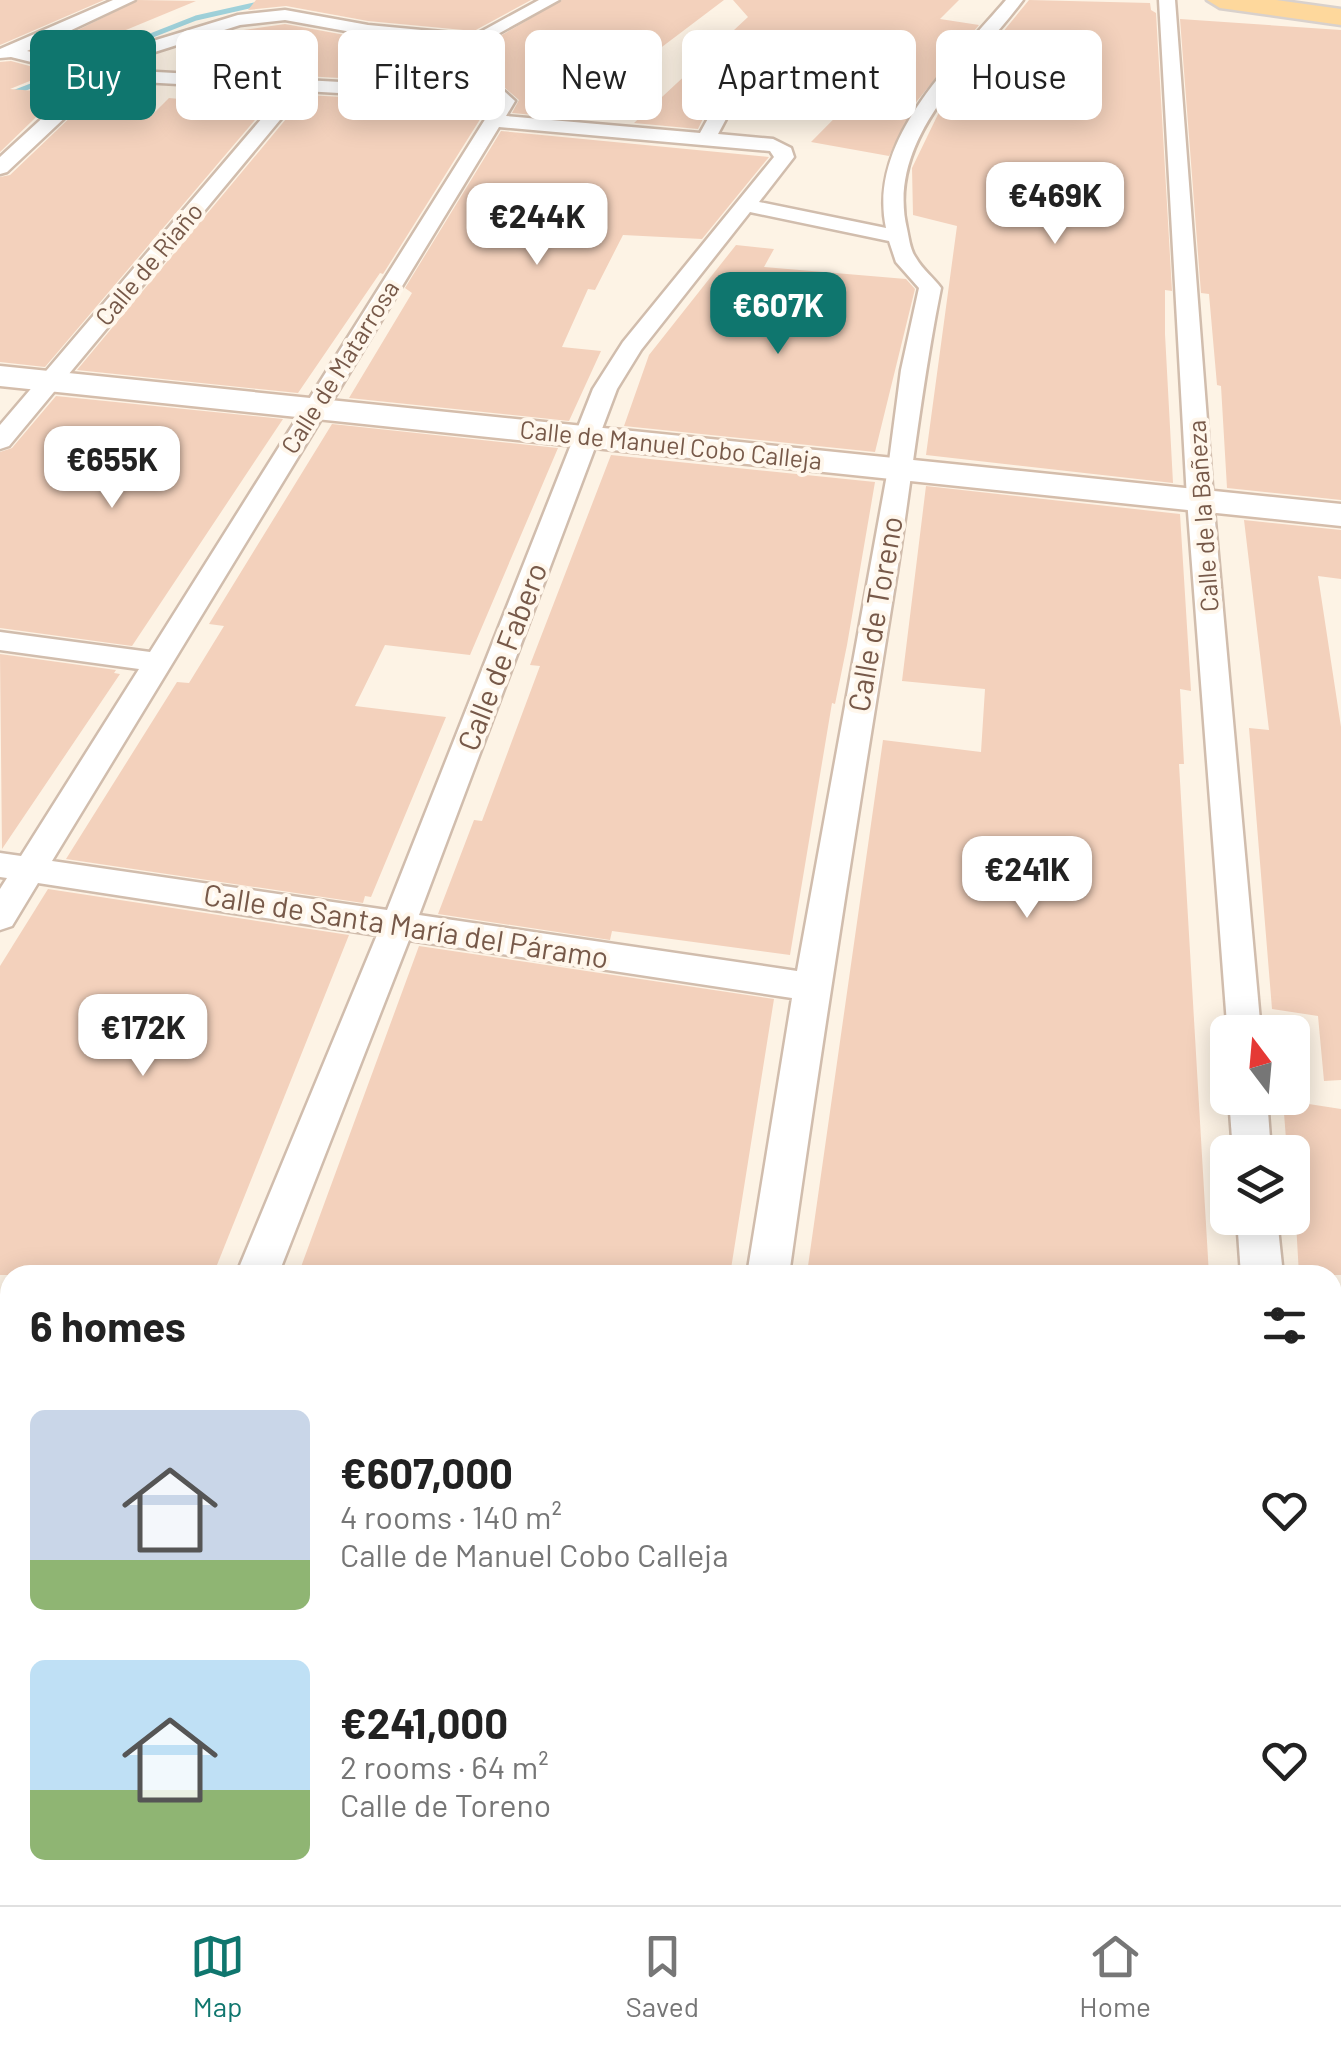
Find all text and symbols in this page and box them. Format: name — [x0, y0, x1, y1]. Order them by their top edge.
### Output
chip: Buy — [30, 30, 156, 120]
chip: Rent — [176, 30, 318, 120]
chip: Filters — [338, 30, 505, 120]
chip: New — [525, 30, 662, 120]
chip: Apartment — [682, 30, 916, 120]
chip: House — [936, 30, 1102, 120]
pin: €469K — [985, 162, 1125, 247]
text: €469K — [1008, 175, 1102, 213]
pin: €244K — [467, 183, 607, 268]
street label: Calle de Riaño — [88, 196, 208, 331]
text: €244K — [489, 196, 585, 234]
pin: €607K — [708, 272, 848, 357]
street label: Calle de Matarrosa — [274, 274, 404, 459]
text: €607K — [732, 285, 824, 323]
street label: Calle de Manuel Cobo Calleja — [519, 413, 824, 475]
street label: Calle de la Bañeza — [1180, 419, 1224, 613]
pin: €655K — [42, 426, 182, 511]
text: €655K — [66, 439, 158, 477]
street label: Calle de Toreno — [839, 513, 909, 714]
street label: Calle de Fabero — [449, 557, 553, 755]
pin: €241K — [957, 836, 1097, 921]
text: €241K — [984, 849, 1070, 887]
street label: Calle de Santa María del Páramo — [201, 875, 611, 975]
pin: €172K — [73, 994, 213, 1079]
text: €172K — [100, 1007, 186, 1045]
north arrow — [1210, 1015, 1310, 1115]
map controls — [1210, 1015, 1310, 1235]
button: layers — [1210, 1135, 1310, 1235]
icon: filters — [1257, 1298, 1312, 1353]
text: 6 homes — [30, 1300, 186, 1350]
text: €607,000 — [340, 1447, 513, 1497]
icon: home — [110, 1450, 230, 1570]
icon: heart — [1257, 1483, 1312, 1538]
text: 4 rooms · 140 m² — [340, 1497, 562, 1535]
text: Calle de Manuel Cobo Calleja — [340, 1535, 729, 1573]
text: €241,000 — [340, 1697, 508, 1747]
icon: home — [110, 1700, 230, 1820]
icon: heart — [1257, 1733, 1312, 1788]
text: 2 rooms · 64 m² — [340, 1747, 549, 1785]
text: Calle de Toreno — [340, 1785, 551, 1823]
tab: Map — [190, 1929, 245, 2023]
tab: Saved — [626, 1929, 699, 2023]
tab: Home — [1079, 1929, 1151, 2023]

